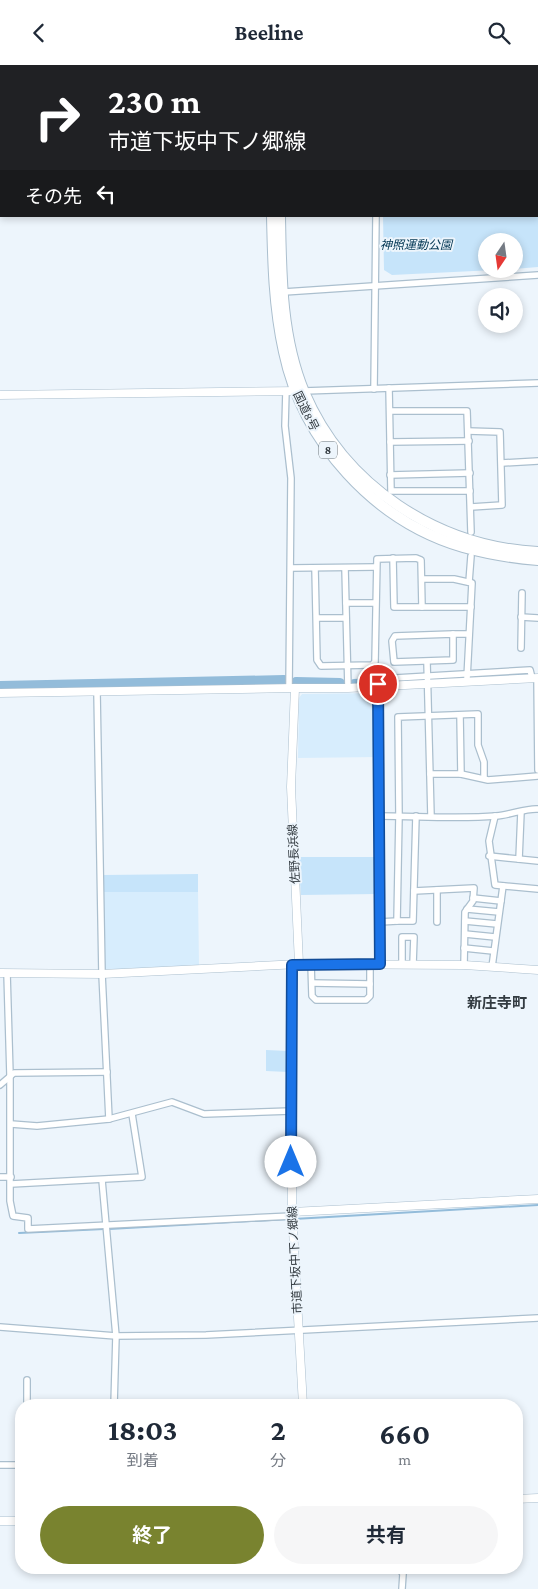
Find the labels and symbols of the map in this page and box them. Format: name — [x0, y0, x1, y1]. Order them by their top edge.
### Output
north arrow — [478, 233, 522, 277]
park label: 神照運動公園 — [380, 238, 454, 252]
street label: 国道8号 — [290, 389, 322, 433]
road number: 8 — [319, 441, 337, 459]
pin — [357, 663, 399, 705]
street label: 佐野長浜線 — [285, 824, 303, 884]
district label: 新庄寺町 — [467, 995, 527, 1011]
position arrow — [264, 1135, 316, 1187]
street label: 市道下坂中下ノ郷線 — [285, 1206, 305, 1314]

